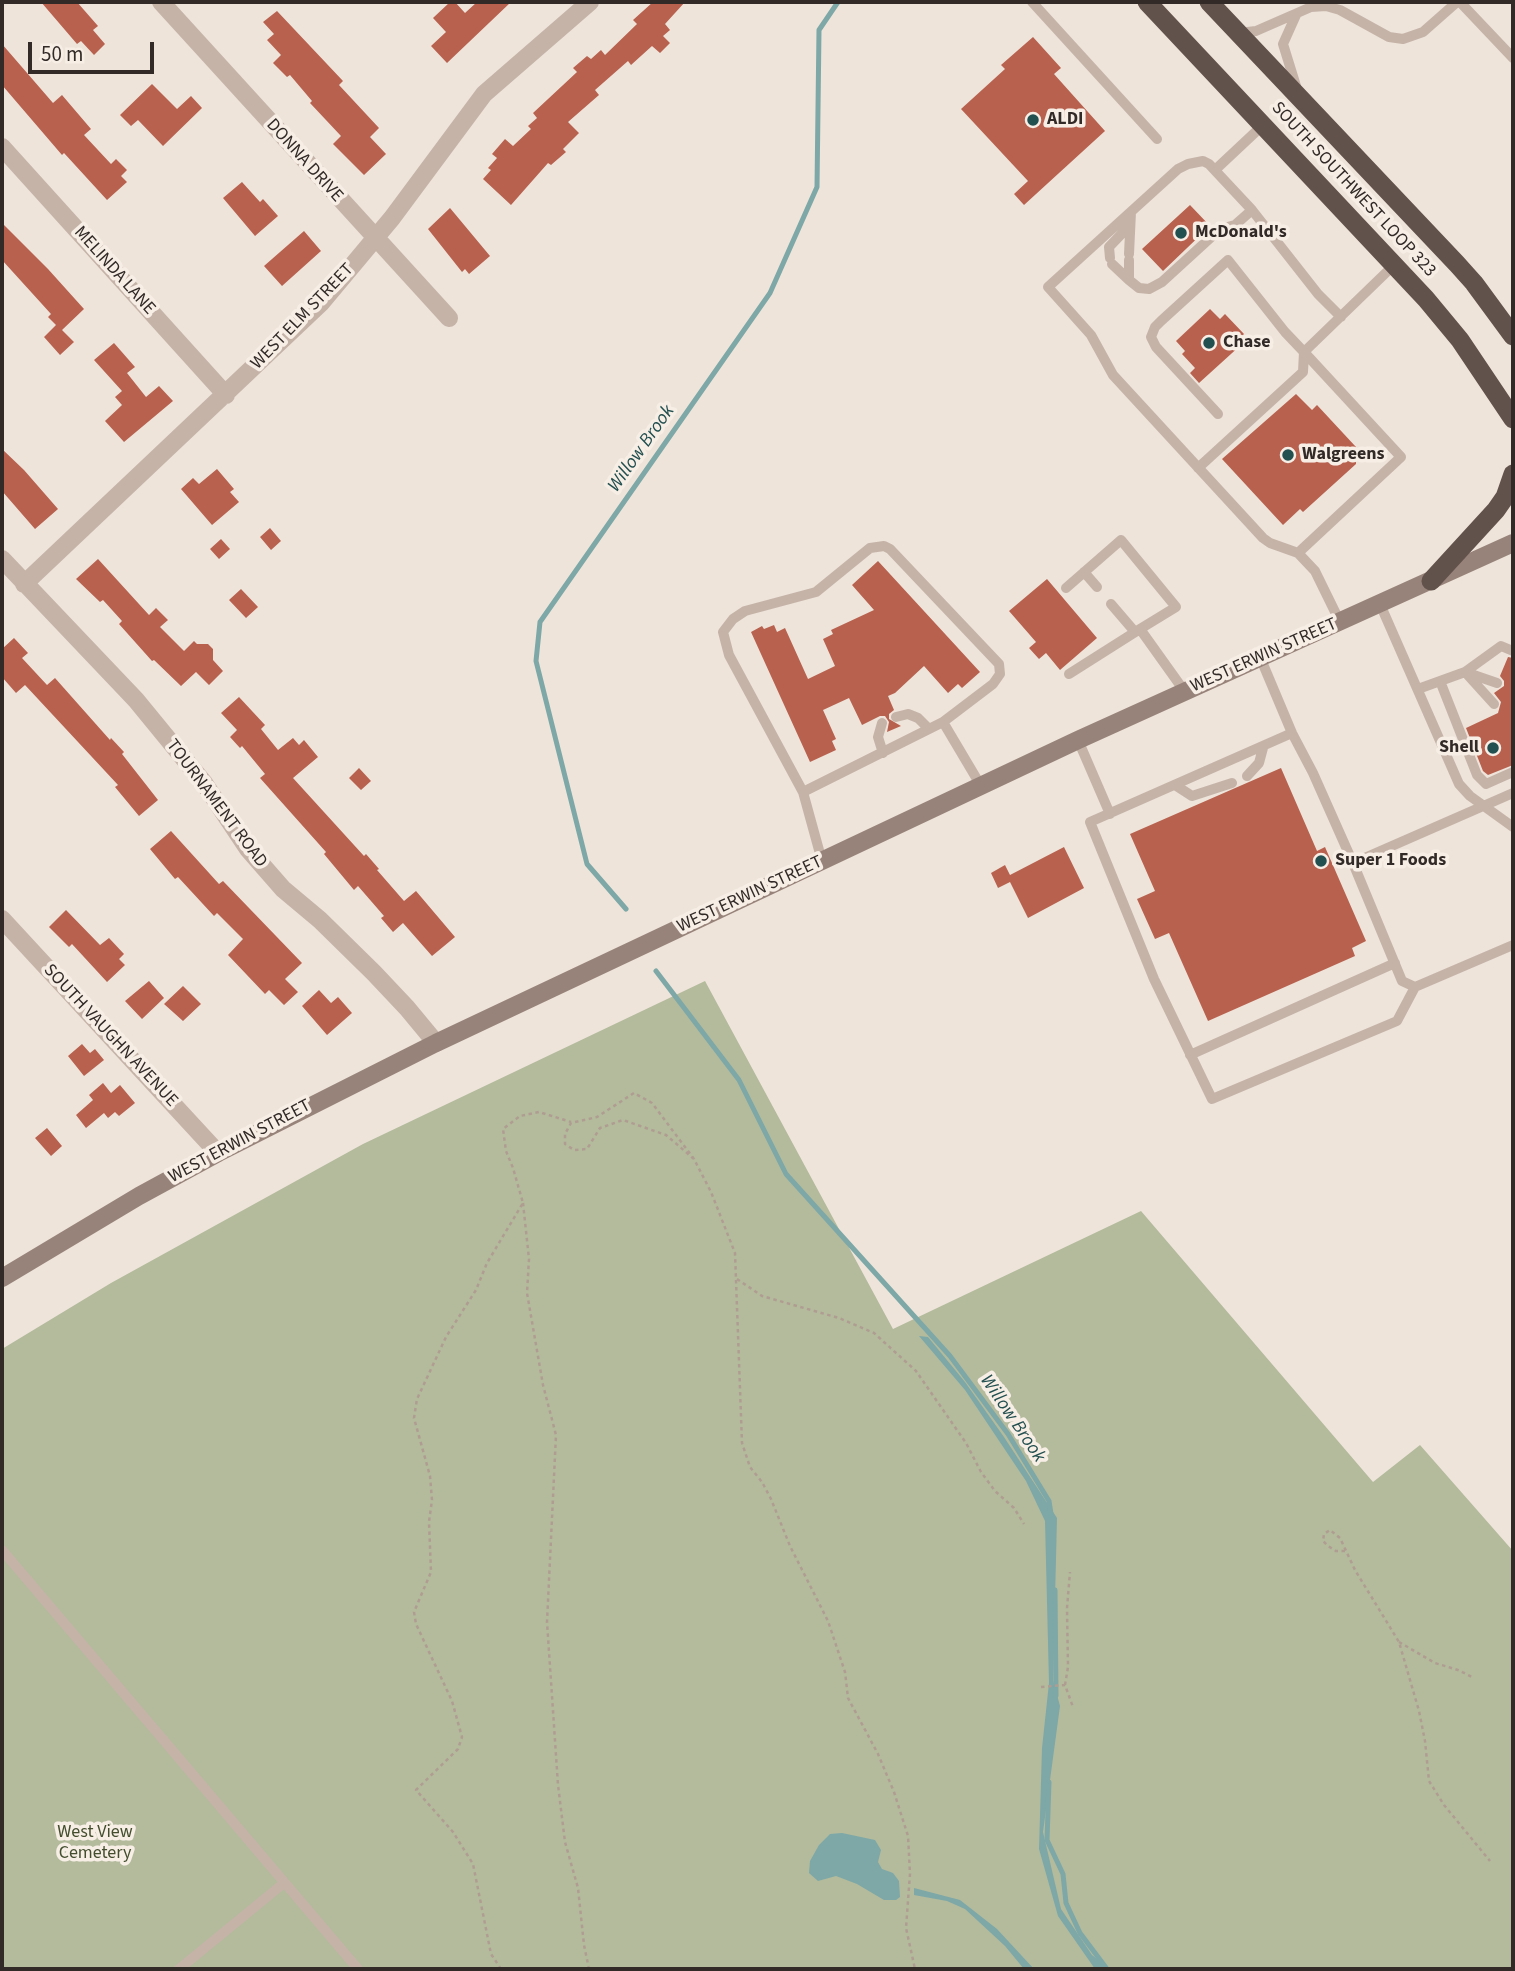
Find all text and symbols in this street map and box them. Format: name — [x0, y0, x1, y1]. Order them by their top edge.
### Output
scale bar — [32, 28, 158, 72]
text: 50 m — [41, 39, 83, 69]
street label: SOUTH SOUTHWEST LOOP 323 — [1266, 98, 1440, 282]
place label: ALDI — [1047, 109, 1083, 131]
marker: ALDI — [1025, 112, 1041, 128]
street label: DONNA DRIVE — [261, 115, 347, 207]
street label: MELINDA LANE — [69, 222, 159, 320]
place label: McDonald's — [1195, 222, 1287, 244]
marker: McDonald's — [1173, 225, 1189, 241]
street label: WEST ELM STREET — [247, 260, 359, 374]
place label: Chase — [1223, 332, 1271, 354]
marker: Chase — [1201, 335, 1217, 351]
water label: Willow Brook — [604, 401, 680, 497]
place label: Walgreens — [1302, 444, 1385, 466]
marker: Walgreens — [1280, 447, 1296, 463]
street label: WEST ERWIN STREET — [1187, 614, 1341, 698]
street label: TOURNAMENT ROAD — [161, 736, 271, 872]
place label: Shell — [1439, 737, 1479, 759]
marker: Shell — [1485, 740, 1501, 756]
place label: Super 1 Foods — [1335, 850, 1446, 872]
street label: WEST ERWIN STREET — [674, 852, 826, 938]
marker: Super 1 Foods — [1313, 853, 1329, 869]
street label: SOUTH VAUGHN AVENUE — [38, 960, 182, 1112]
street label: WEST ERWIN STREET — [165, 1095, 315, 1189]
water label: Willow Brook — [974, 1371, 1050, 1467]
park label: West View Cemetery — [57, 1822, 133, 1864]

